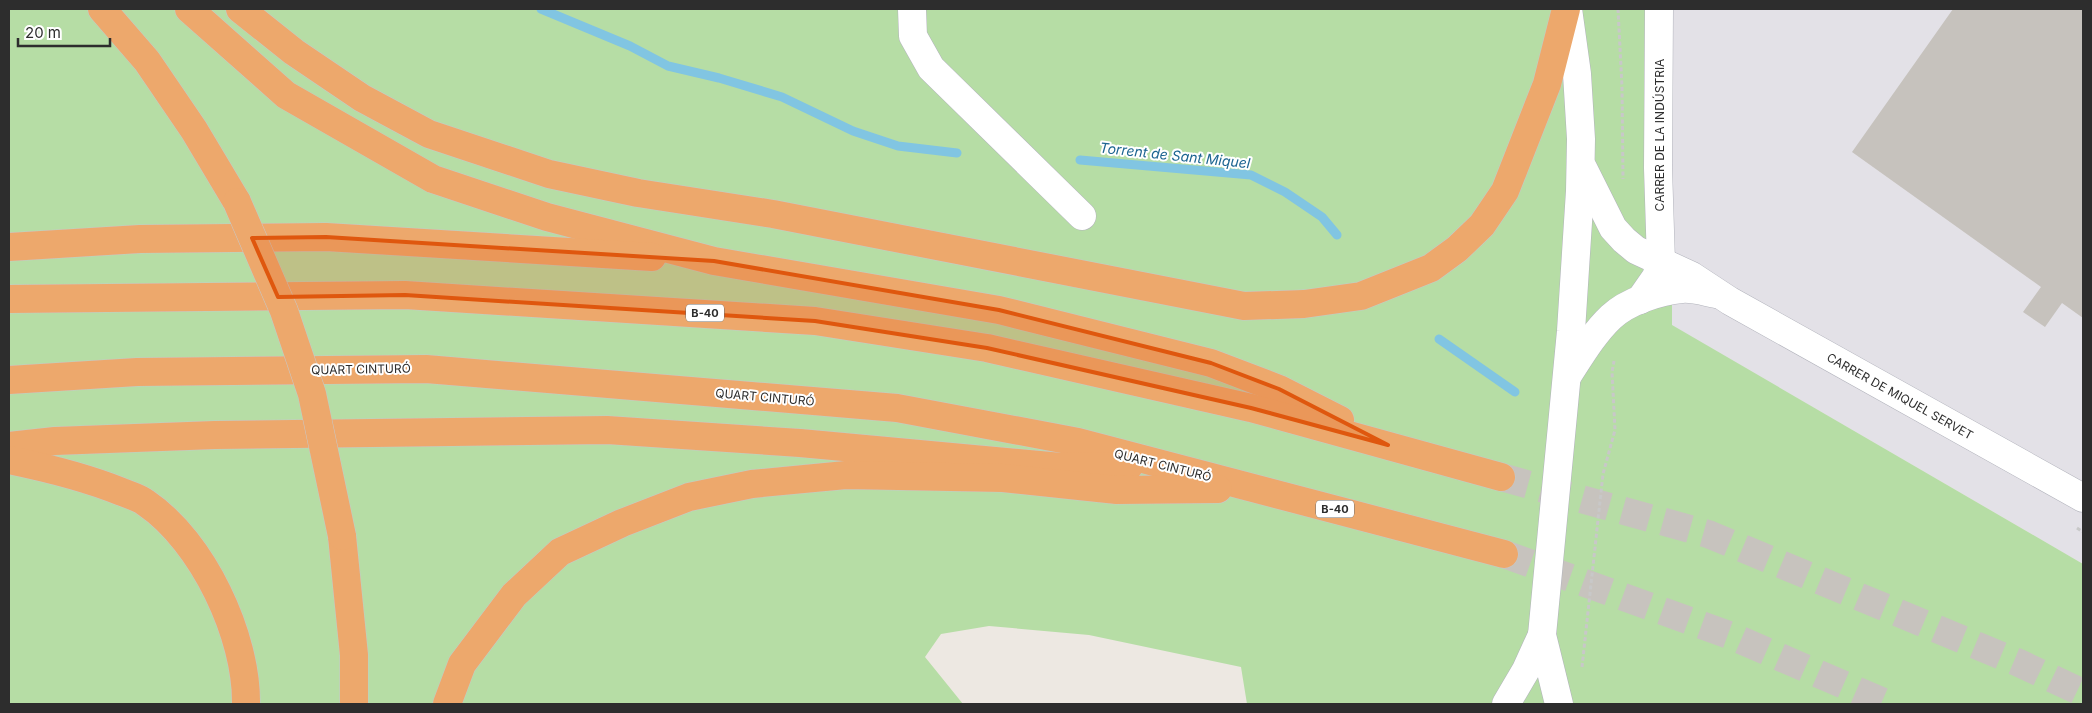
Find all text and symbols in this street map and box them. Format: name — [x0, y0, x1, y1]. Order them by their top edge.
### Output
scale bar — [18, 15, 110, 47]
text: 20 m — [25, 23, 61, 42]
street label: CARRER DE LA INDÚSTRIA — [1652, 59, 1667, 211]
water label: Torrent de Sant Miquel — [1099, 139, 1252, 171]
road number: B-40 — [686, 304, 724, 322]
street label: CARRER DE MIQUEL SERVET — [1824, 349, 1976, 443]
street label: QUART CINTURÓ — [311, 361, 411, 377]
street label: QUART CINTURÓ — [715, 385, 815, 409]
street label: QUART CINTURÓ — [1113, 446, 1213, 484]
road number: B-40 — [1316, 500, 1354, 518]

